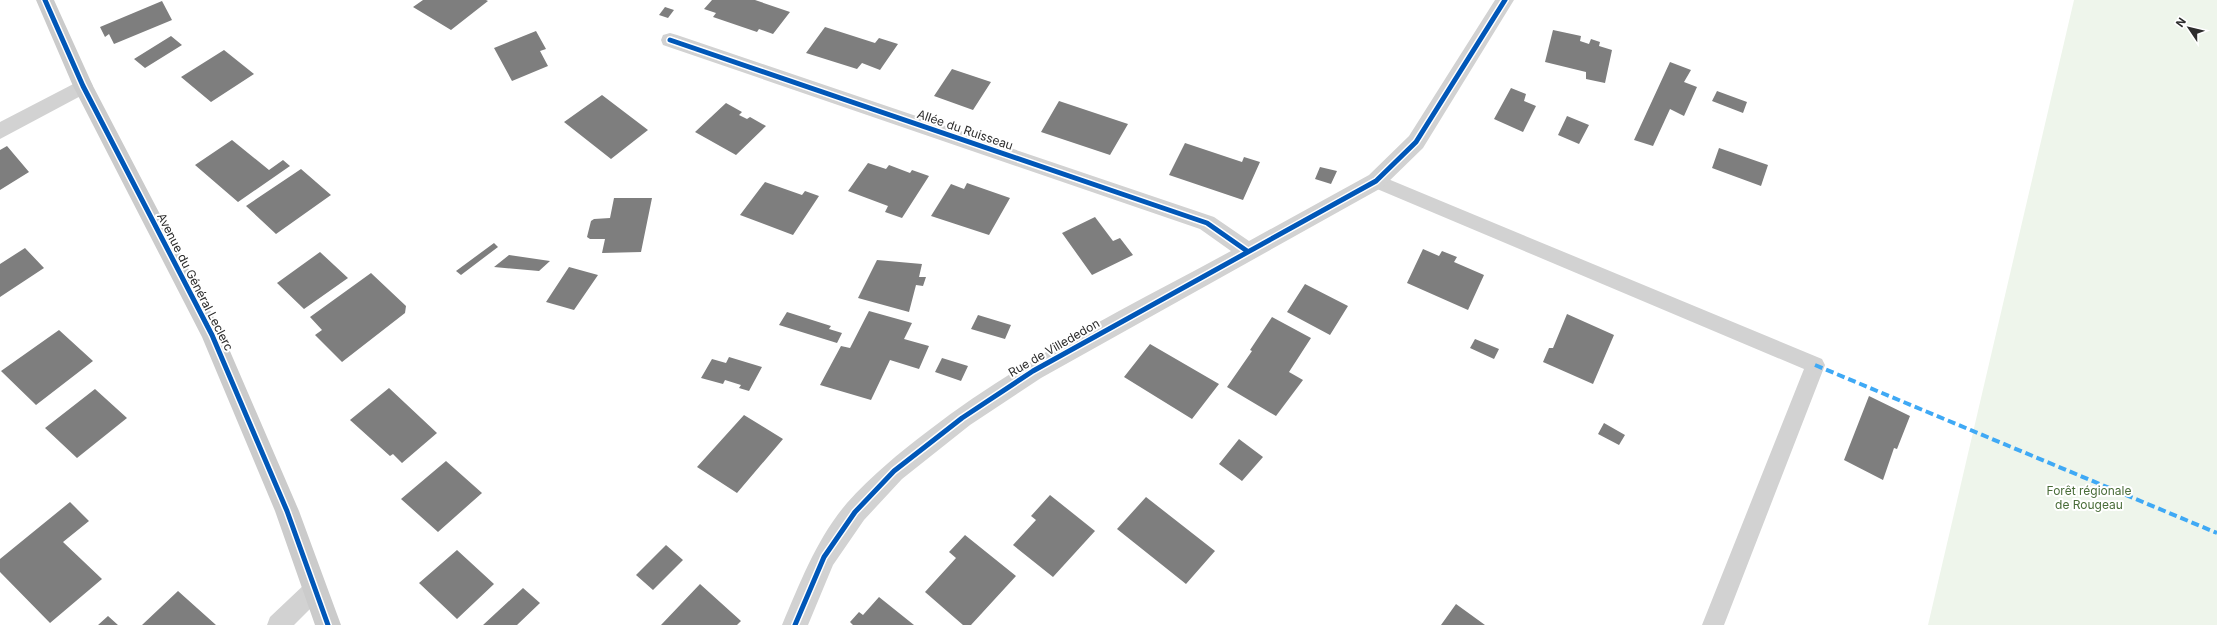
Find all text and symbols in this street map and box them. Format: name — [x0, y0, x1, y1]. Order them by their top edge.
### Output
north arrow — [2169, 8, 2209, 48]
text: N — [2173, 15, 2189, 30]
street label: Allée du Ruisseau — [915, 106, 1015, 153]
street label: Avenue du Général Leclerc — [154, 210, 237, 353]
street label: Rue de Villededon — [1005, 315, 1102, 380]
park label: Forêt régionale de Rougeau — [2047, 483, 2131, 512]

